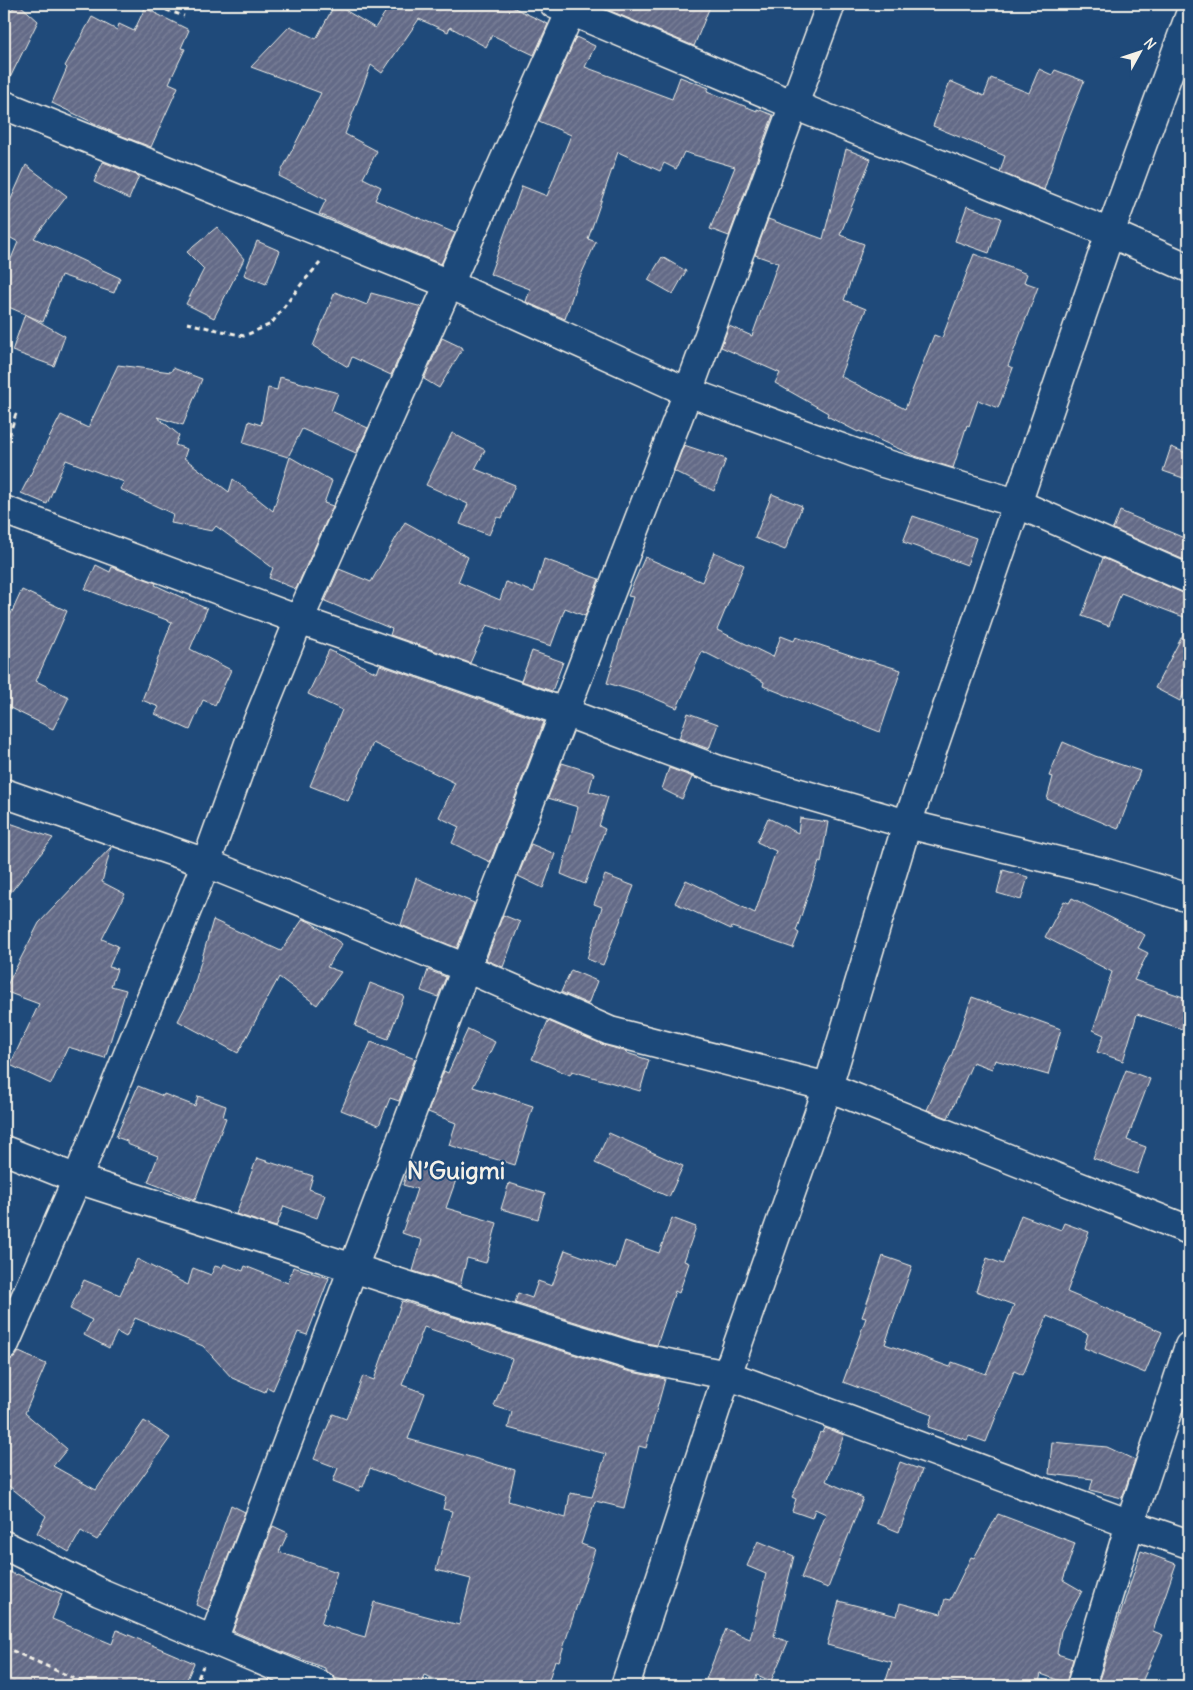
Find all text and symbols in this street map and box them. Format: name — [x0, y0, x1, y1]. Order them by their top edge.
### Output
north arrow — [1116, 28, 1166, 78]
text: N — [1140, 34, 1160, 53]
district label: N’Guigmi — [407, 1155, 505, 1185]

